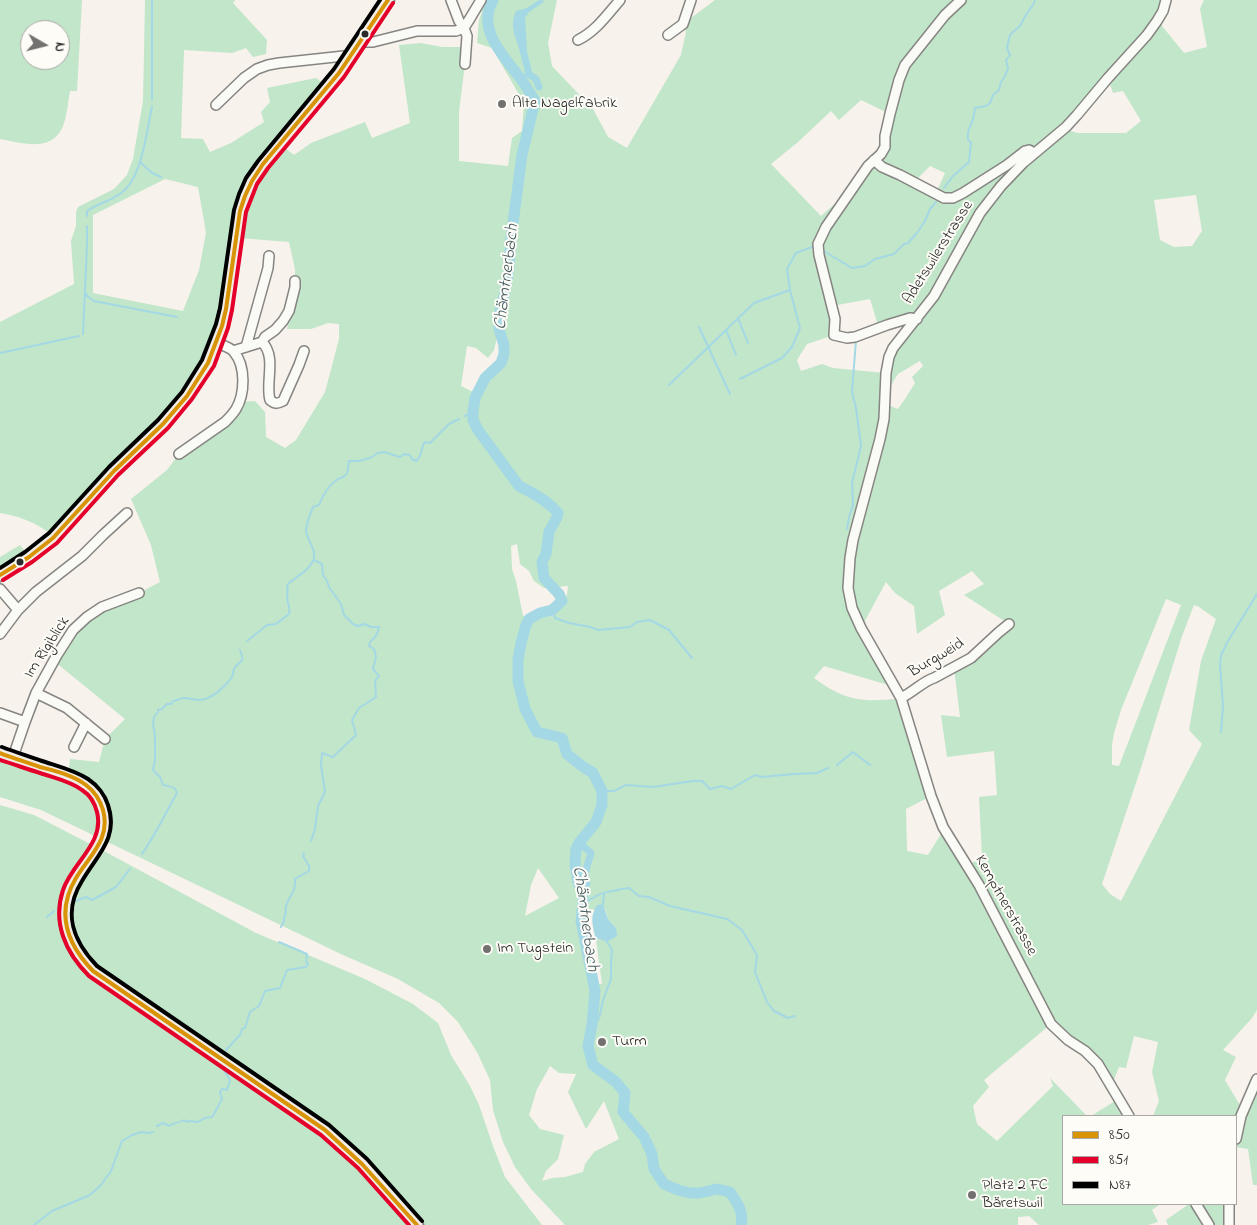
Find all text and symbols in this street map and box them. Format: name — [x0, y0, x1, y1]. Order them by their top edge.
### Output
north arrow — [20, 20, 70, 70]
unlabelled marker — [360, 29, 370, 39]
text: N — [48, 41, 70, 53]
place label: Alte Nagelfabrik — [512, 94, 617, 114]
marker: Alte Nagelfabrik — [496, 98, 508, 110]
street label: Adetswilerstrasse — [900, 198, 978, 308]
water label: Chämtnerbach — [491, 223, 525, 331]
unlabelled marker — [15, 557, 25, 567]
street label: Im Rigiblick — [21, 614, 75, 682]
street label: Burgweid — [906, 635, 968, 683]
street label: Kemptnerstrasse — [969, 852, 1041, 960]
water label: Chämtnerbach — [566, 865, 602, 973]
place label: Im Tugstein — [497, 939, 573, 959]
marker: Im Tugstein — [481, 943, 493, 955]
place label: Turm — [612, 1032, 647, 1052]
marker: Turm — [596, 1036, 608, 1048]
legend — [1062, 1115, 1237, 1205]
text: 850 — [1109, 1124, 1130, 1146]
text: 851 — [1109, 1149, 1128, 1171]
text: N87 — [1109, 1174, 1131, 1196]
place label: Platz 2 FC Bäretswil — [982, 1176, 1048, 1214]
marker: Platz 2 FC Bäretswil — [966, 1189, 978, 1201]

